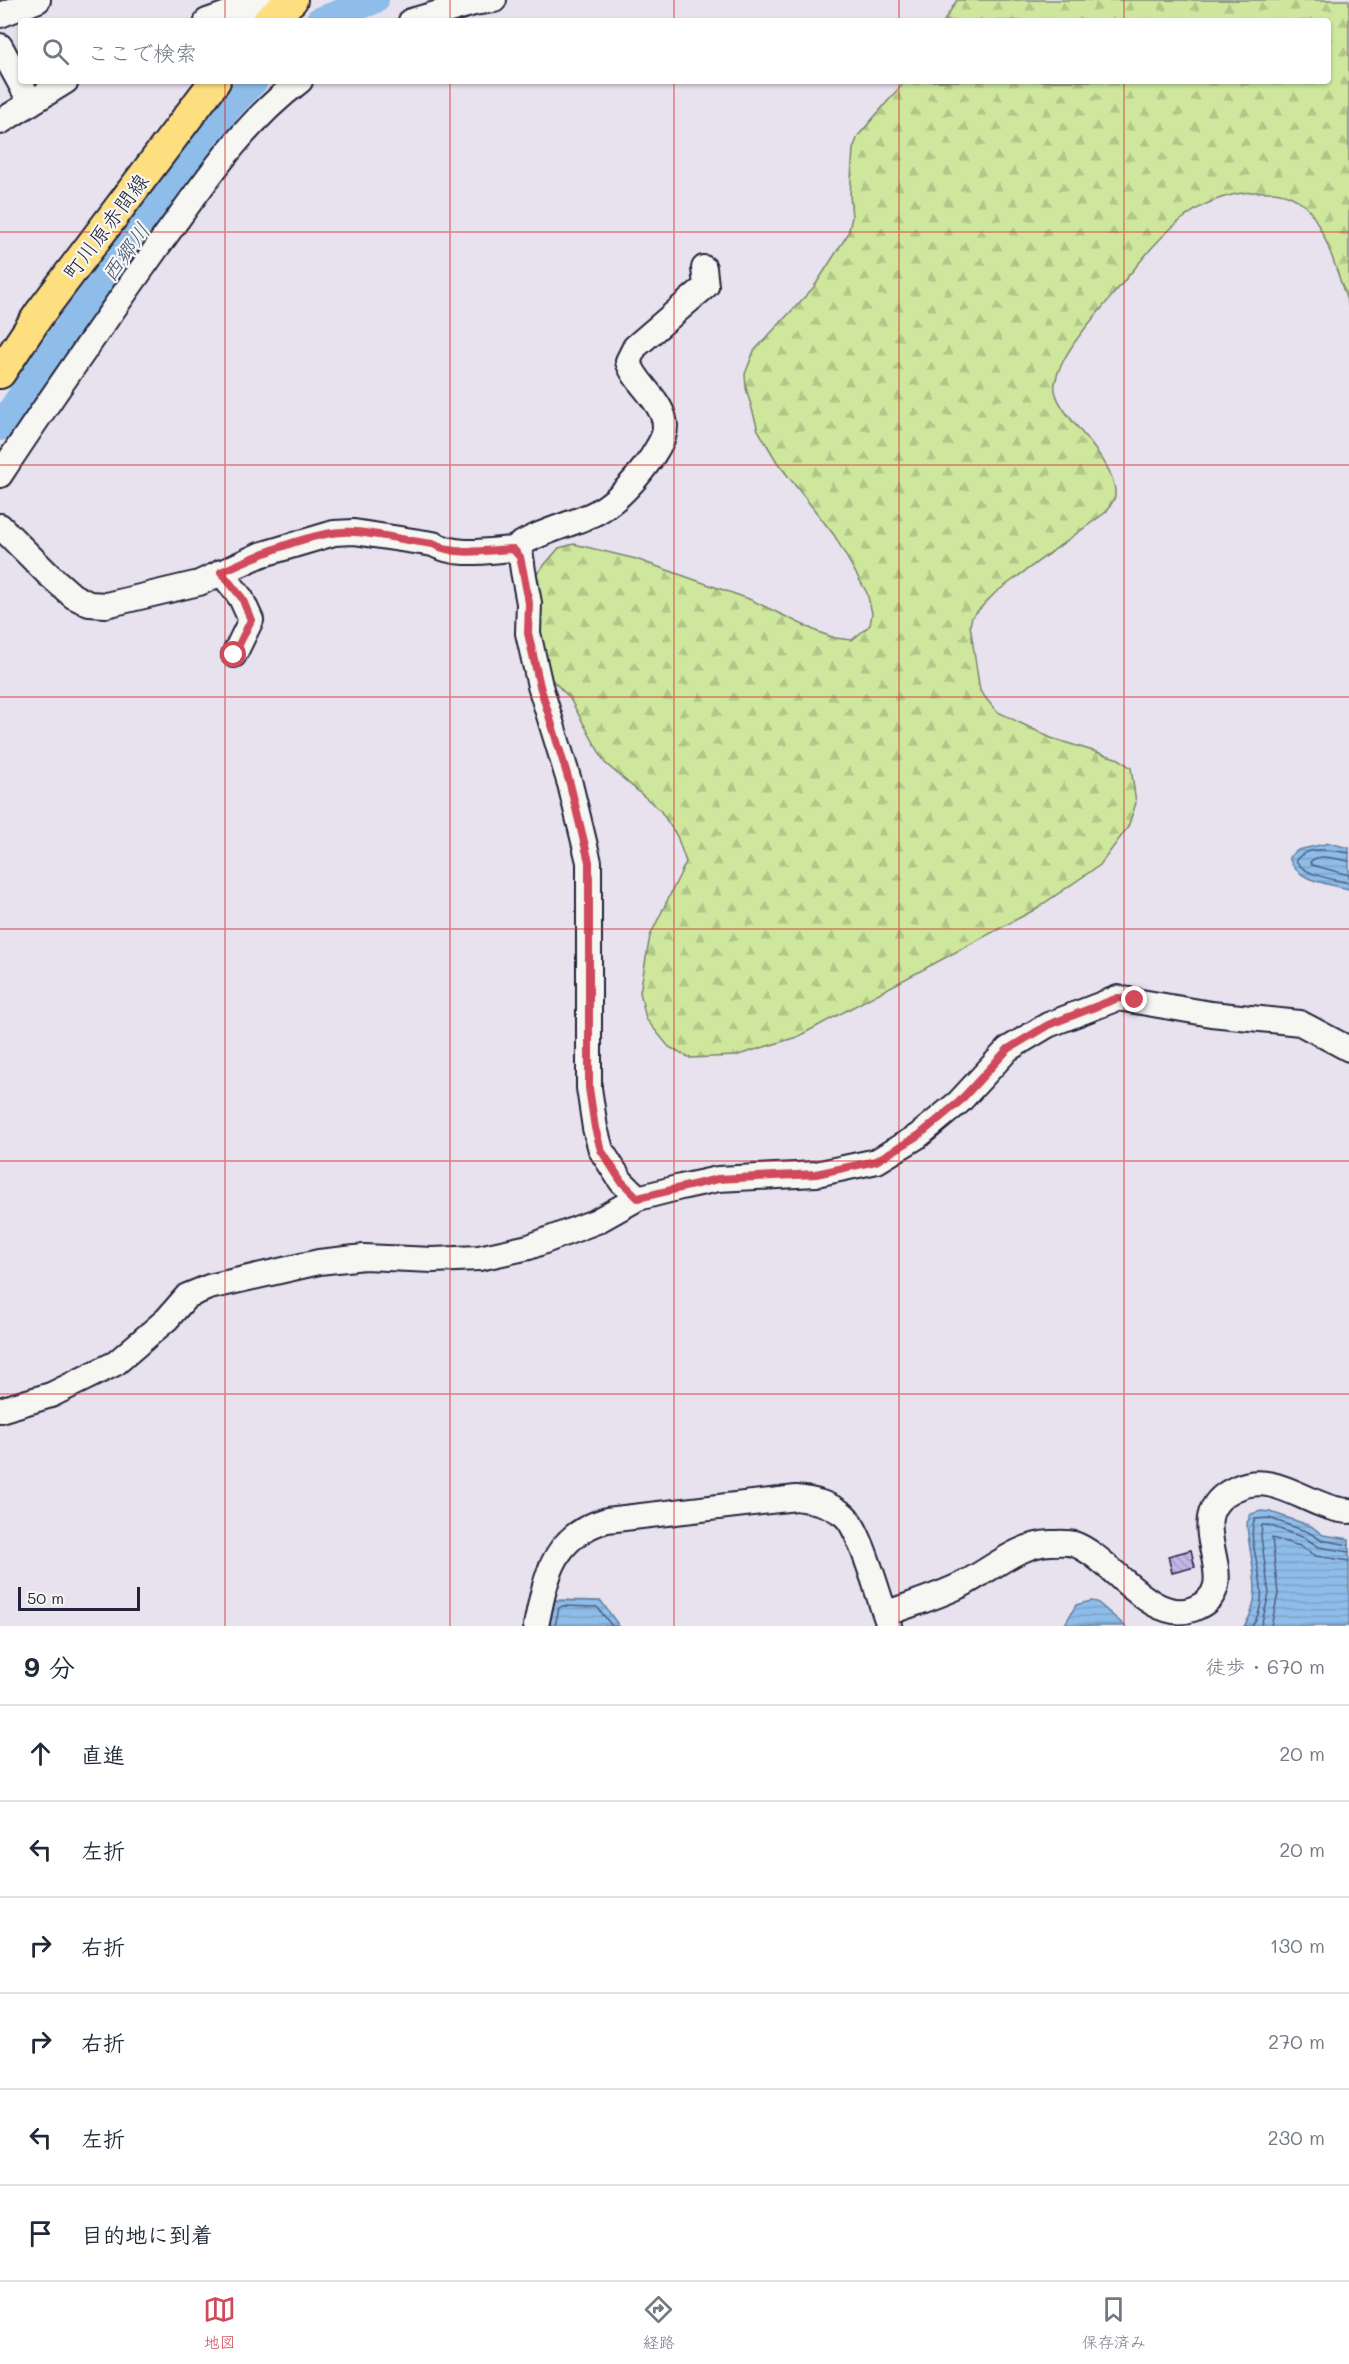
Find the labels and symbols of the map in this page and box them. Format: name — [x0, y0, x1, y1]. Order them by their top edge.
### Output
street label: 町川原赤間線 — [56, 168, 154, 284]
water label: 西郷川 — [94, 217, 156, 287]
route start — [220, 641, 246, 667]
route end — [1121, 986, 1147, 1012]
scale bar — [18, 1584, 140, 1612]

